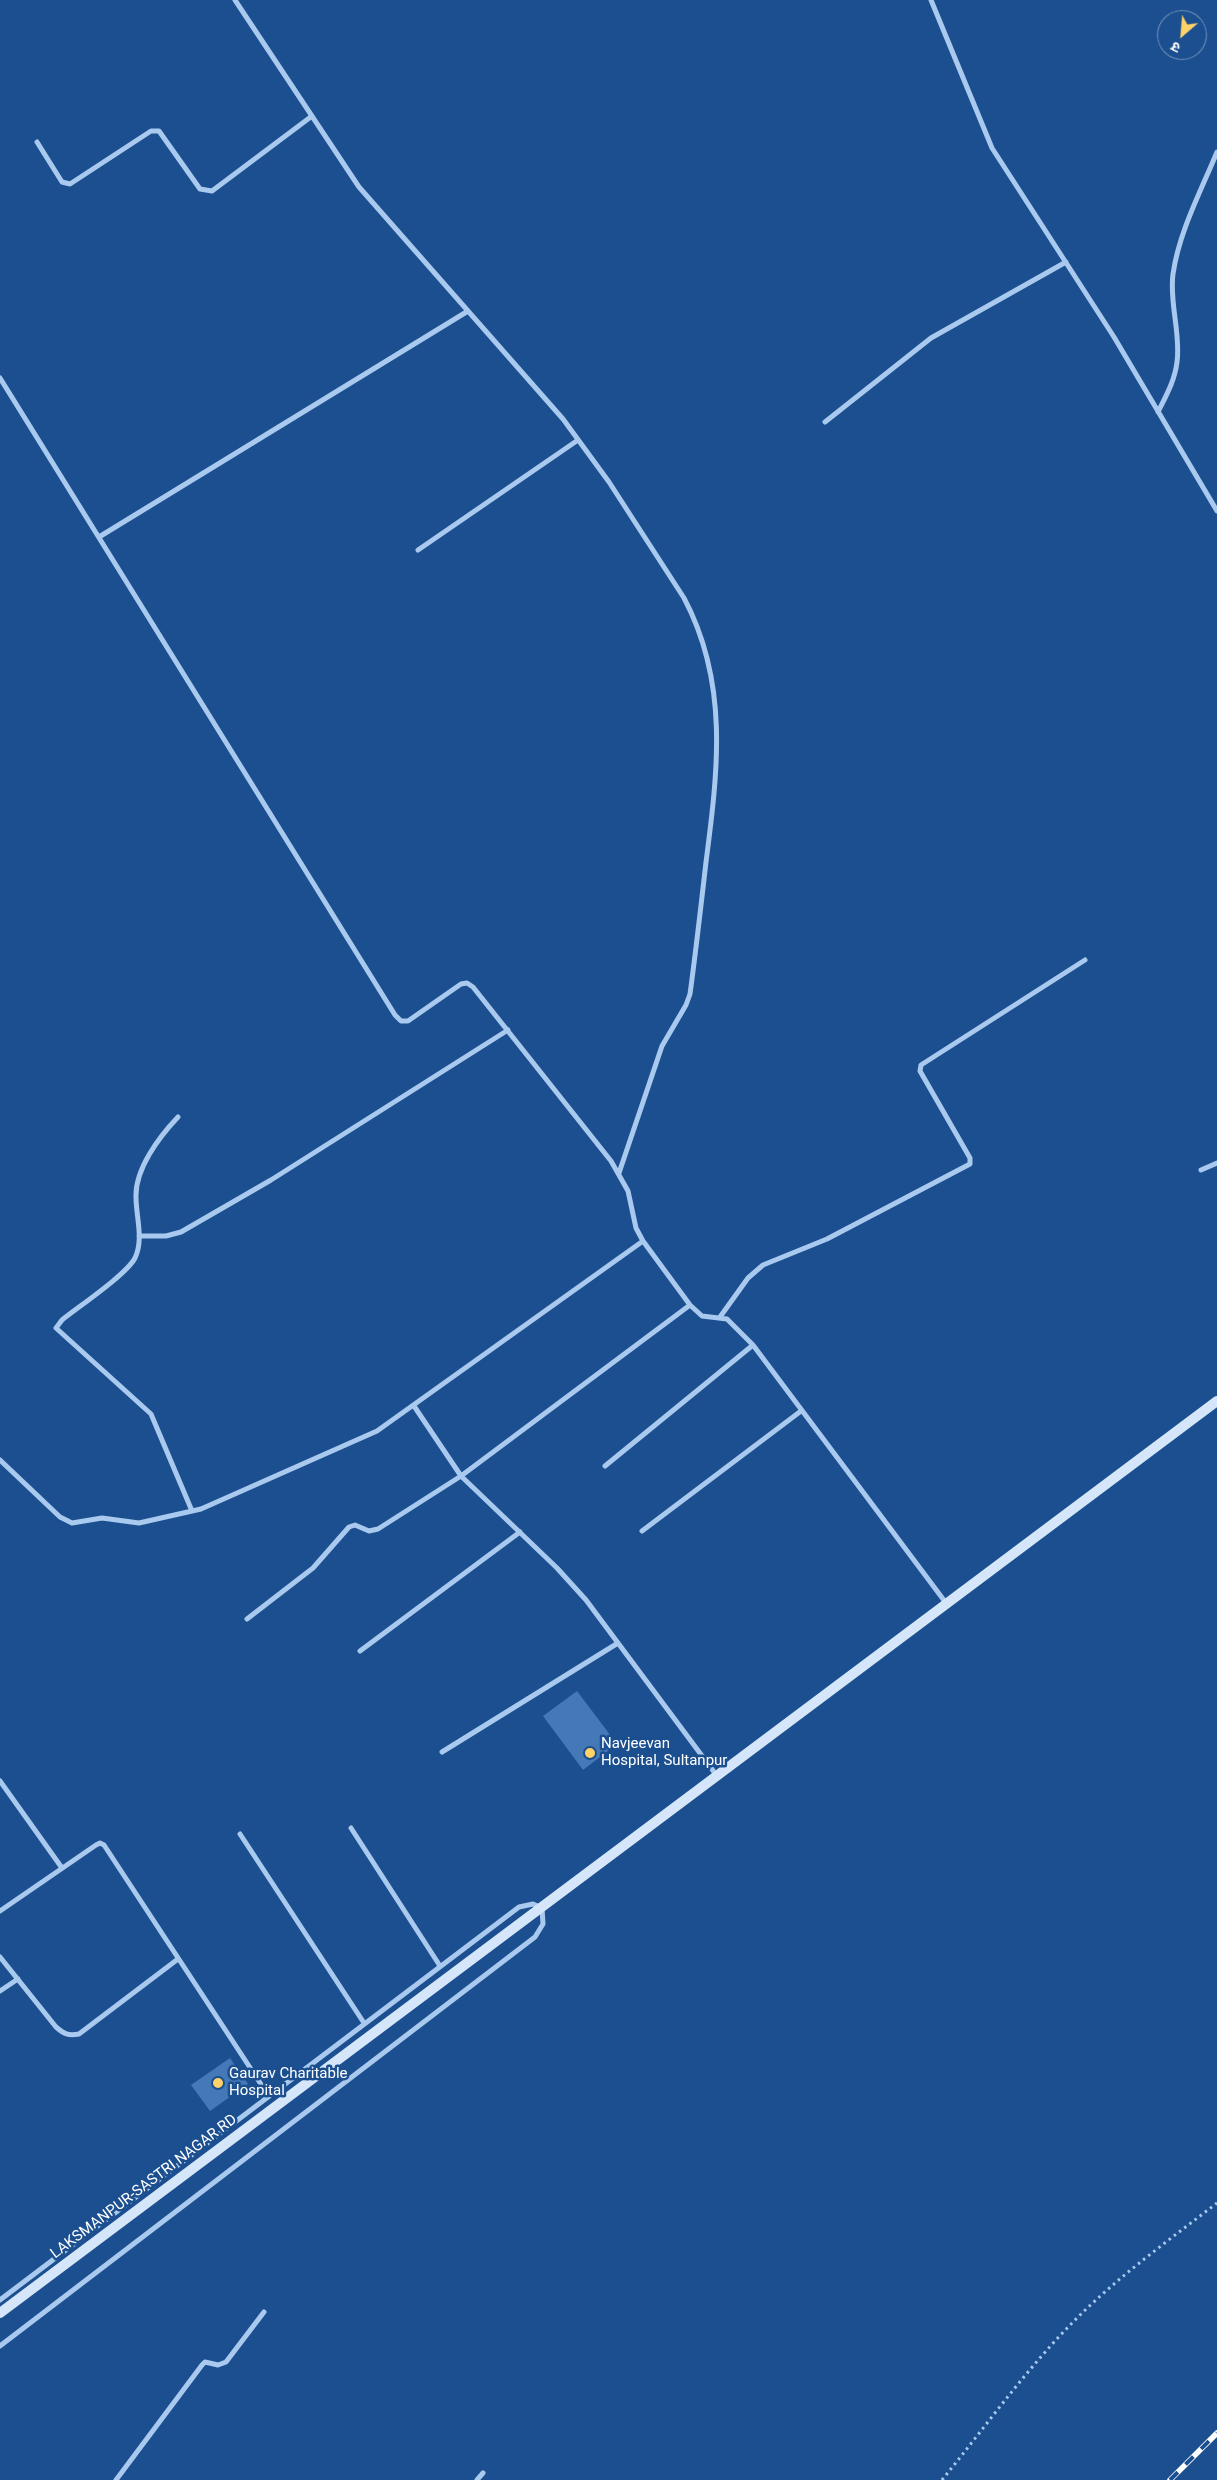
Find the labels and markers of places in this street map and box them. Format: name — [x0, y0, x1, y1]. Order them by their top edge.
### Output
place label: Navjeevan Hospital, Sultanpur — [601, 1735, 727, 1770]
marker: Navjeevan Hospital, Sultanpur — [583, 1746, 597, 1760]
place label: Gaurav Charitable Hospital — [229, 2065, 347, 2100]
marker: Gaurav Charitable Hospital — [211, 2076, 225, 2090]

